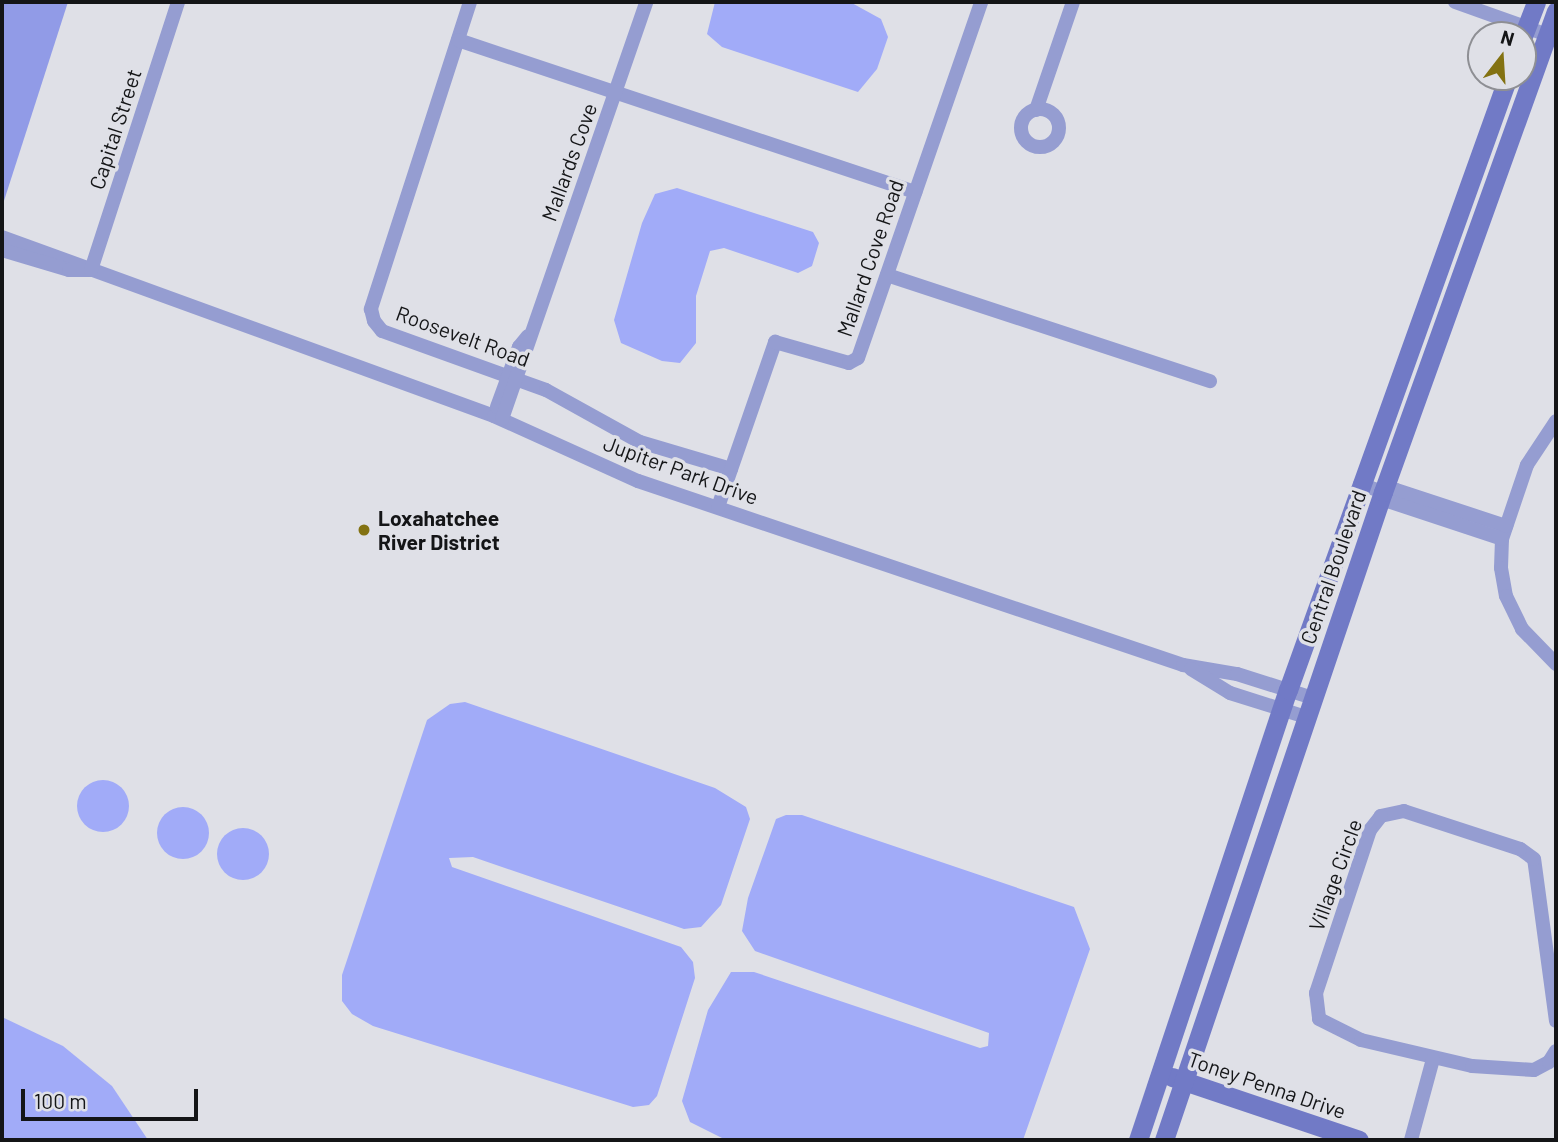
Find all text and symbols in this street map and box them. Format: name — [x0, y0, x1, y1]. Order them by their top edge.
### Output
north arrow — [1467, 21, 1537, 91]
text: N — [1498, 25, 1517, 50]
street label: Capital Street — [84, 66, 146, 192]
street label: Mallards Cove — [536, 99, 602, 225]
street label: Mallard Cove Road — [831, 176, 909, 340]
street label: Roosevelt Road — [393, 300, 533, 372]
street label: Jupiter Park Drive — [600, 430, 762, 510]
street label: Central Boulevard — [1295, 487, 1371, 647]
place label: Loxahatchee River District — [378, 505, 500, 555]
marker: Loxahatchee River District — [356, 522, 372, 538]
street label: Village Circle — [1303, 816, 1367, 934]
street label: Toney Penna Drive — [1185, 1046, 1349, 1124]
scale bar — [24, 1076, 201, 1120]
text: 100 m — [34, 1088, 87, 1113]

